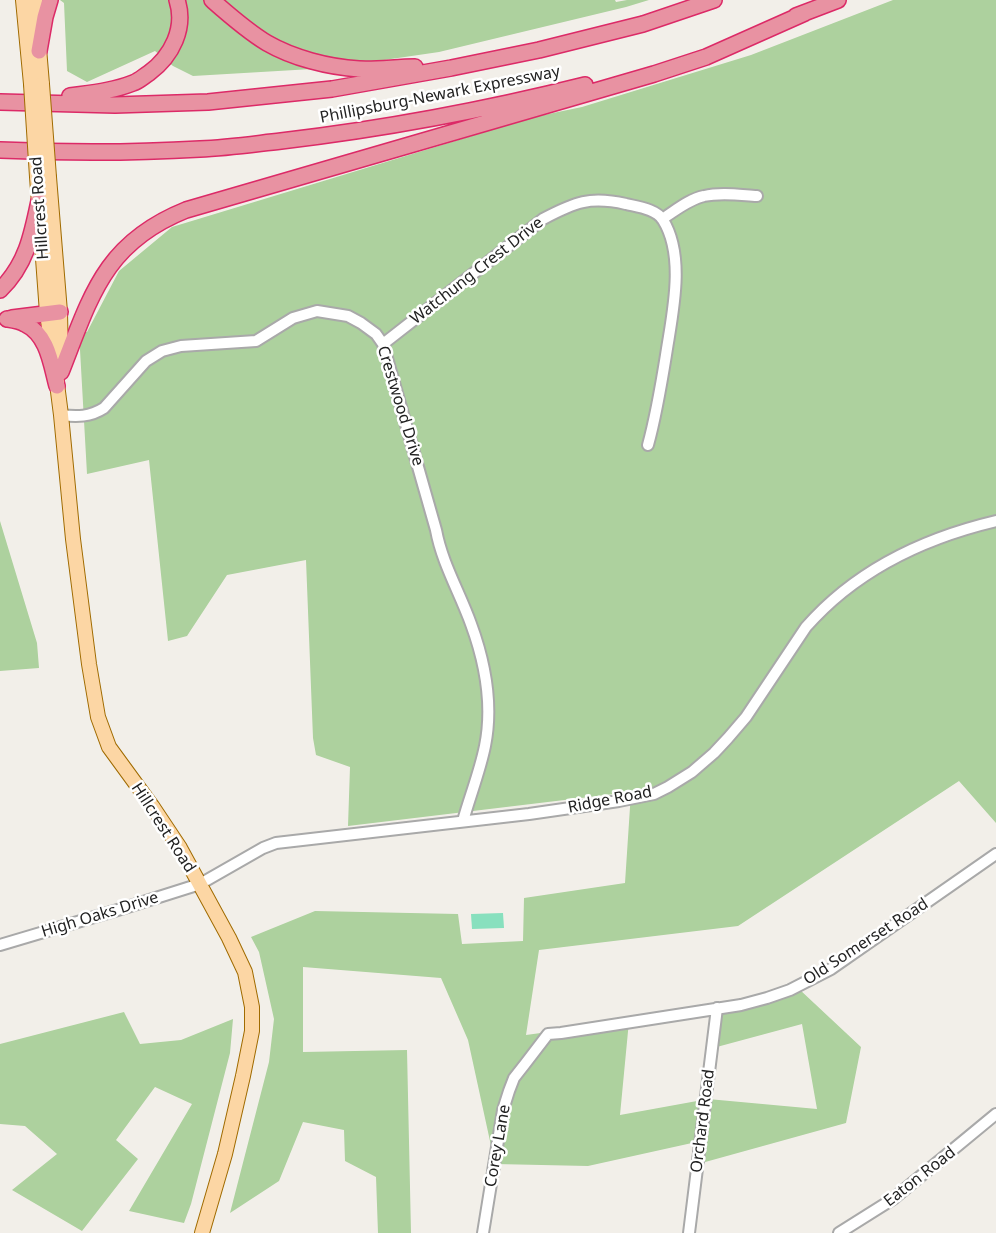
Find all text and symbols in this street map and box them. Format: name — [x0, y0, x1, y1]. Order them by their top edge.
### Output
street label: Phillipsburg-Newark Expressway — [318, 62, 562, 128]
street label: Hillcrest Road — [27, 156, 53, 260]
street label: Watchung Crest Drive — [407, 213, 547, 329]
street label: Crestwood Drive — [373, 344, 427, 468]
street label: Hillcrest Road — [127, 779, 199, 877]
street label: Ridge Road — [566, 782, 654, 818]
street label: High Oaks Drive — [39, 888, 161, 942]
street label: Old Somerset Road — [800, 895, 932, 989]
street label: Orchard Road — [687, 1068, 719, 1174]
street label: Corey Lane — [481, 1103, 515, 1189]
street label: Eaton Road — [880, 1143, 960, 1211]

